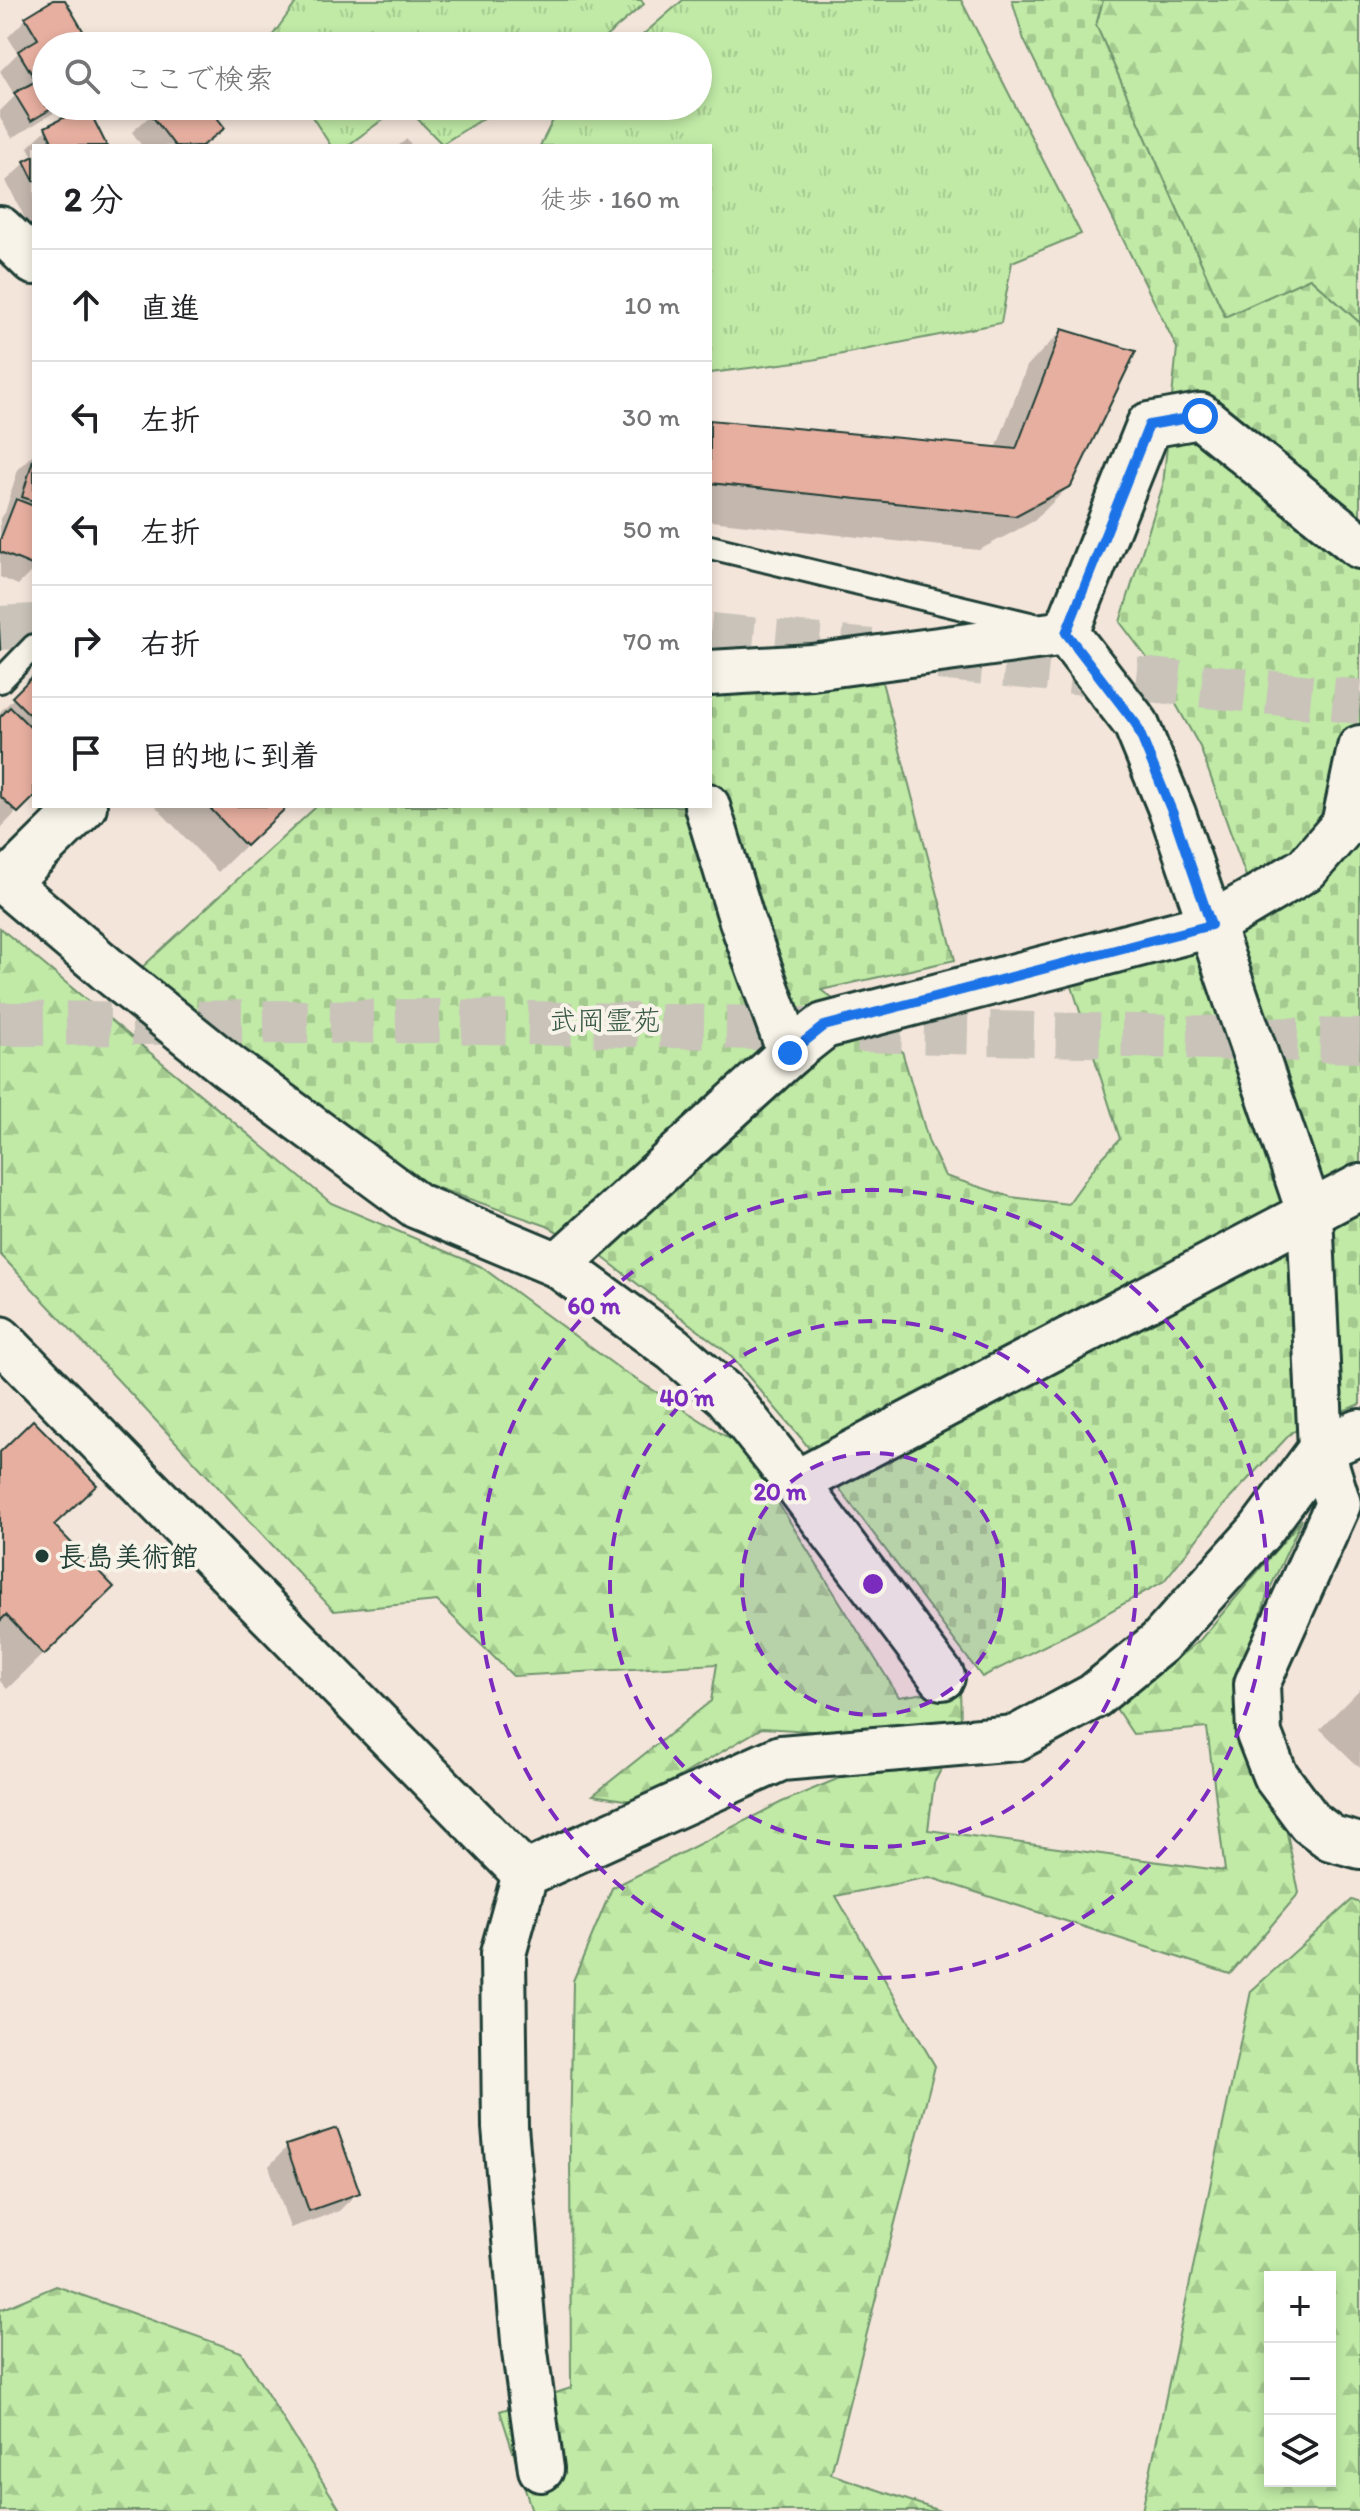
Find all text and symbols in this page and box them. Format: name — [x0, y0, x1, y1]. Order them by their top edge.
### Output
search box — [32, 32, 712, 120]
icon: search — [60, 54, 104, 98]
text: ここで検索 — [124, 60, 274, 97]
text: 2 分 — [64, 179, 124, 220]
text: 徒歩 · 160 m — [541, 183, 680, 215]
icon: ahead — [64, 283, 108, 327]
text: 直進 — [140, 289, 200, 326]
text: 10 m — [624, 289, 680, 321]
icon: left — [64, 395, 108, 439]
route start — [1182, 398, 1218, 434]
text: 左折 — [140, 401, 200, 438]
text: 30 m — [622, 401, 680, 433]
icon: left — [64, 507, 108, 551]
text: 左折 — [140, 513, 200, 550]
text: 50 m — [623, 513, 680, 545]
icon: right — [64, 619, 108, 663]
text: 右折 — [140, 625, 200, 662]
text: 70 m — [623, 625, 680, 657]
icon: arrive — [64, 731, 108, 775]
text: 目的地に到着 — [140, 737, 320, 774]
park label: 武岡霊苑 — [549, 1003, 661, 1037]
route end — [772, 1035, 808, 1071]
text: 60 m — [567, 1291, 621, 1320]
text: 40 m — [660, 1383, 715, 1412]
text: 20 m — [754, 1477, 807, 1506]
place label: 長島美術館 — [58, 1539, 198, 1573]
marker: 長島美術館 — [33, 1547, 51, 1565]
centre of rings — [859, 1570, 887, 1598]
map controls — [1264, 2271, 1336, 2487]
button: + — [1264, 2271, 1336, 2343]
button: − — [1264, 2343, 1336, 2415]
button: layers — [1264, 2415, 1336, 2487]

